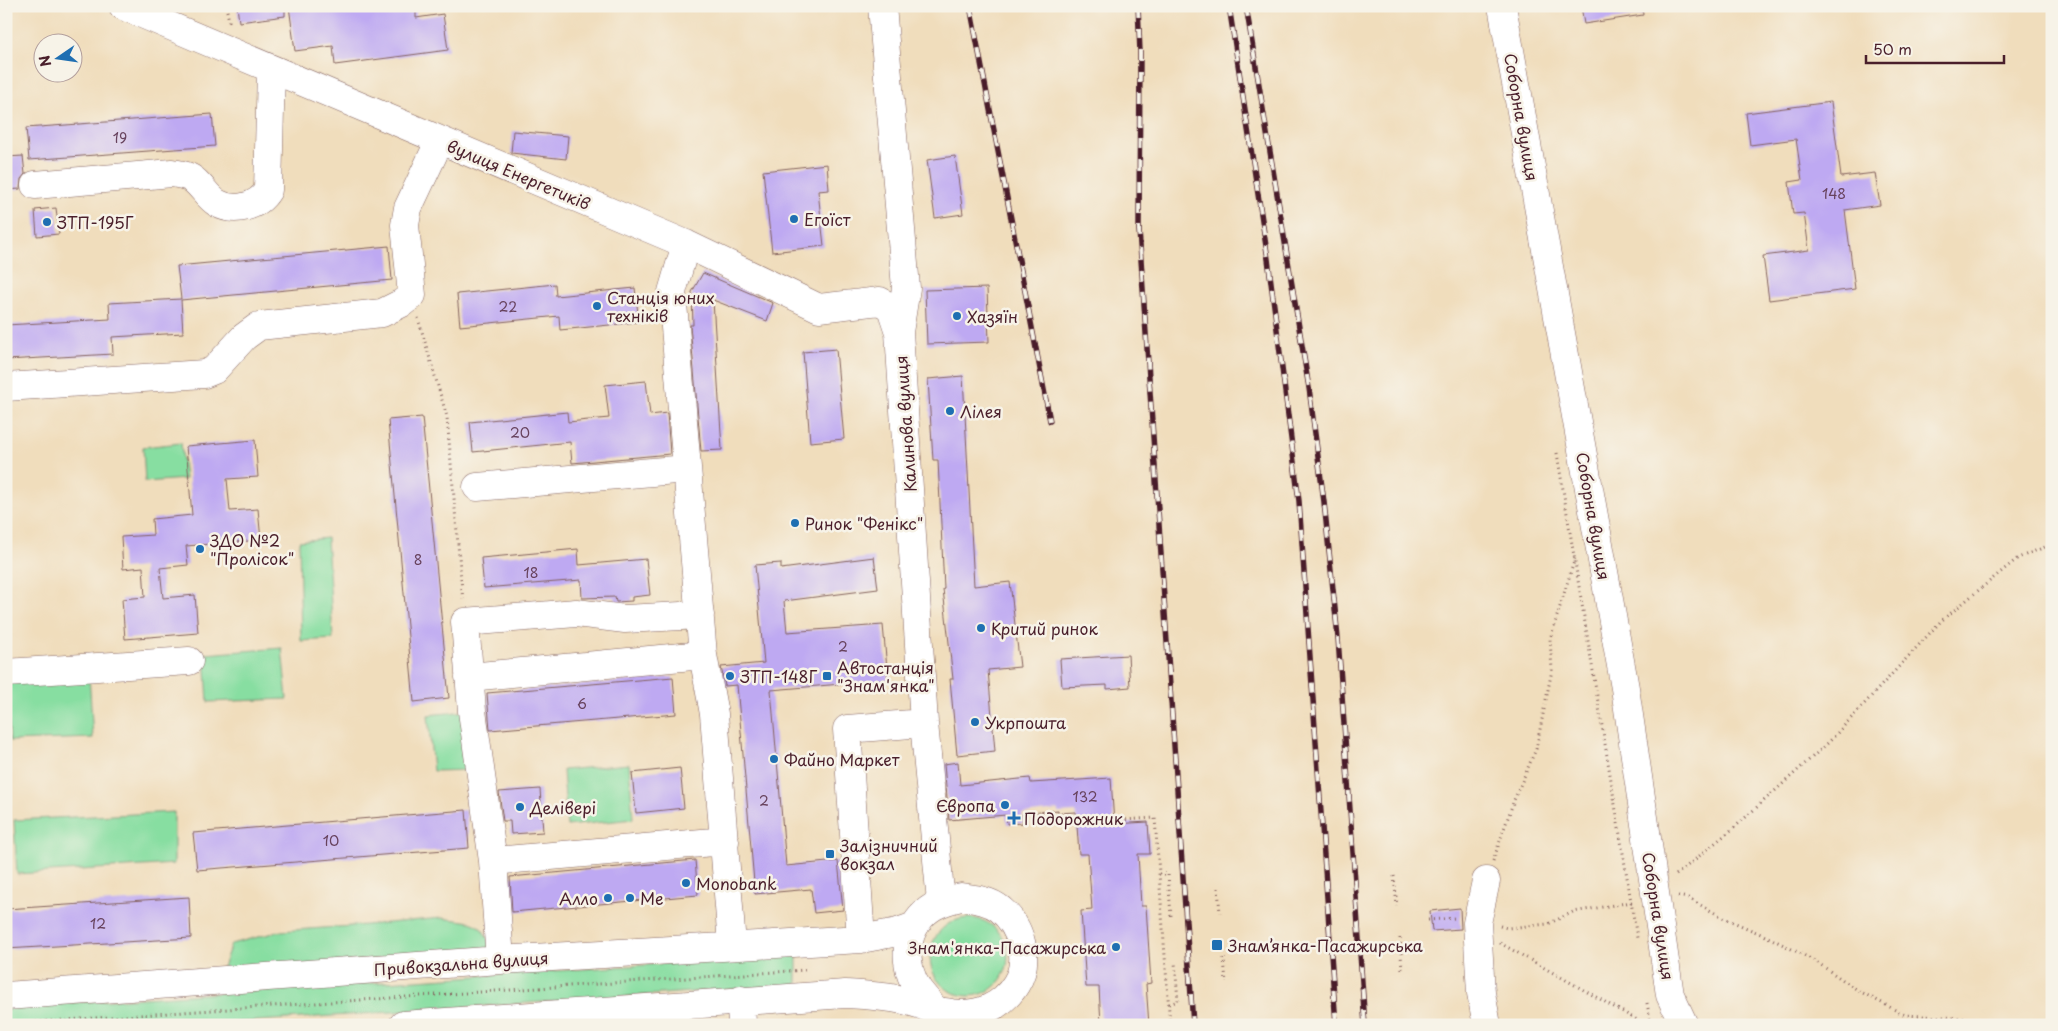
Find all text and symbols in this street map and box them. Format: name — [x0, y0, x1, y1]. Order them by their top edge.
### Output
north arrow — [32, 32, 82, 82]
scale bar — [1866, 32, 2003, 64]
text: 50 m — [1873, 37, 1912, 60]
street label: Соборна вулиця — [1499, 51, 1545, 183]
text: N — [33, 53, 56, 69]
house number: 19 — [113, 127, 127, 148]
street label: вулиця Енергетиків — [444, 133, 594, 215]
house number: 148 — [1822, 183, 1846, 204]
place label: Егоїст — [804, 207, 851, 231]
place label: ЗТП-195Г — [57, 210, 134, 234]
marker: Егоїст — [788, 213, 800, 225]
marker: ЗТП-195Г — [41, 216, 53, 228]
place label: Станція юних техніків — [607, 285, 715, 327]
house number: 22 — [499, 296, 517, 317]
marker: Станція юних техніків — [591, 300, 603, 312]
place label: Хазяїн — [967, 304, 1018, 328]
marker: Хазяїн — [951, 310, 963, 322]
street label: Калинова вулиця — [888, 355, 922, 493]
place label: Лілея — [960, 399, 1002, 423]
marker: Лілея — [944, 405, 956, 417]
house number: 20 — [510, 422, 530, 443]
street label: Соборна вулиця — [1571, 450, 1617, 582]
place label: Ринок "Фенікс" — [805, 511, 923, 535]
marker: Ринок "Фенікс" — [789, 517, 801, 529]
place label: ЗДО №2 "Пролісок" — [210, 528, 294, 570]
marker: ЗДО №2 "Пролісок" — [194, 543, 206, 555]
house number: 8 — [414, 549, 422, 570]
house number: 18 — [523, 562, 539, 583]
place label: Критий ринок — [991, 616, 1098, 640]
marker: Критий ринок — [975, 622, 987, 634]
house number: 2 — [838, 636, 848, 657]
place label: Автостанція "Знам'янка" — [837, 655, 935, 697]
place label: ЗТП-148Г — [740, 664, 818, 688]
marker: ЗТП-148Г — [724, 670, 736, 682]
marker: Автостанція "Знам'янка" — [821, 670, 833, 682]
house number: 6 — [577, 693, 587, 714]
place label: Укрпошта — [985, 710, 1066, 734]
marker: Укрпошта — [969, 716, 981, 728]
place label: Файно Маркет — [784, 747, 900, 771]
marker: Файно Маркет — [768, 753, 780, 765]
house number: 132 — [1072, 786, 1098, 807]
house number: 2 — [759, 790, 769, 811]
place label: Європа — [936, 793, 995, 817]
place label: Делівері — [529, 795, 596, 819]
marker: Європа — [999, 799, 1011, 811]
marker: Делівері — [514, 801, 526, 813]
place label: Подорожник — [1024, 806, 1124, 830]
marker: Подорожник — [1008, 812, 1020, 824]
house number: 10 — [323, 830, 339, 851]
place label: Залізничний вокзал — [839, 833, 938, 875]
marker: Залізничний вокзал — [824, 848, 836, 860]
street label: Соборна вулиця — [1637, 850, 1681, 982]
place label: Monobank — [696, 871, 777, 895]
marker: Monobank — [680, 877, 692, 889]
place label: Алло — [559, 886, 598, 910]
place label: Me — [640, 886, 663, 910]
marker: Алло — [602, 892, 614, 904]
marker: Me — [624, 892, 636, 904]
house number: 12 — [90, 913, 106, 934]
place label: Знам’янка-Пасажирська — [1227, 933, 1423, 957]
place label: Знам'янка-Пасажирська — [907, 935, 1106, 959]
marker: Знам’янка-Пасажирська — [1210, 938, 1224, 952]
marker: Знам'янка-Пасажирська — [1110, 941, 1122, 953]
street label: Привокзальна вулиця — [373, 945, 549, 981]

